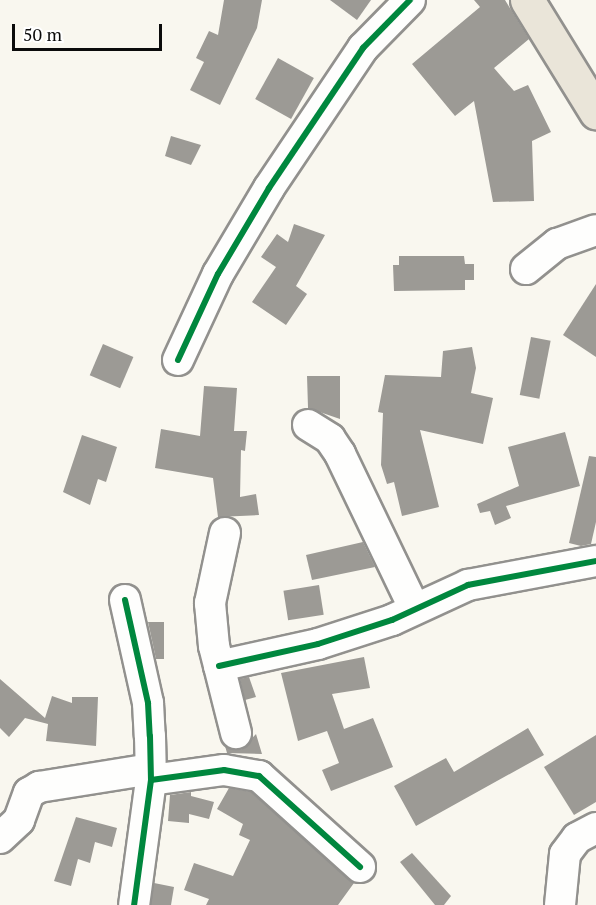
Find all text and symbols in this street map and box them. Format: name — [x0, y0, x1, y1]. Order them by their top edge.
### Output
scale bar — [15, 12, 165, 50]
text: 50 m — [23, 22, 62, 46]

